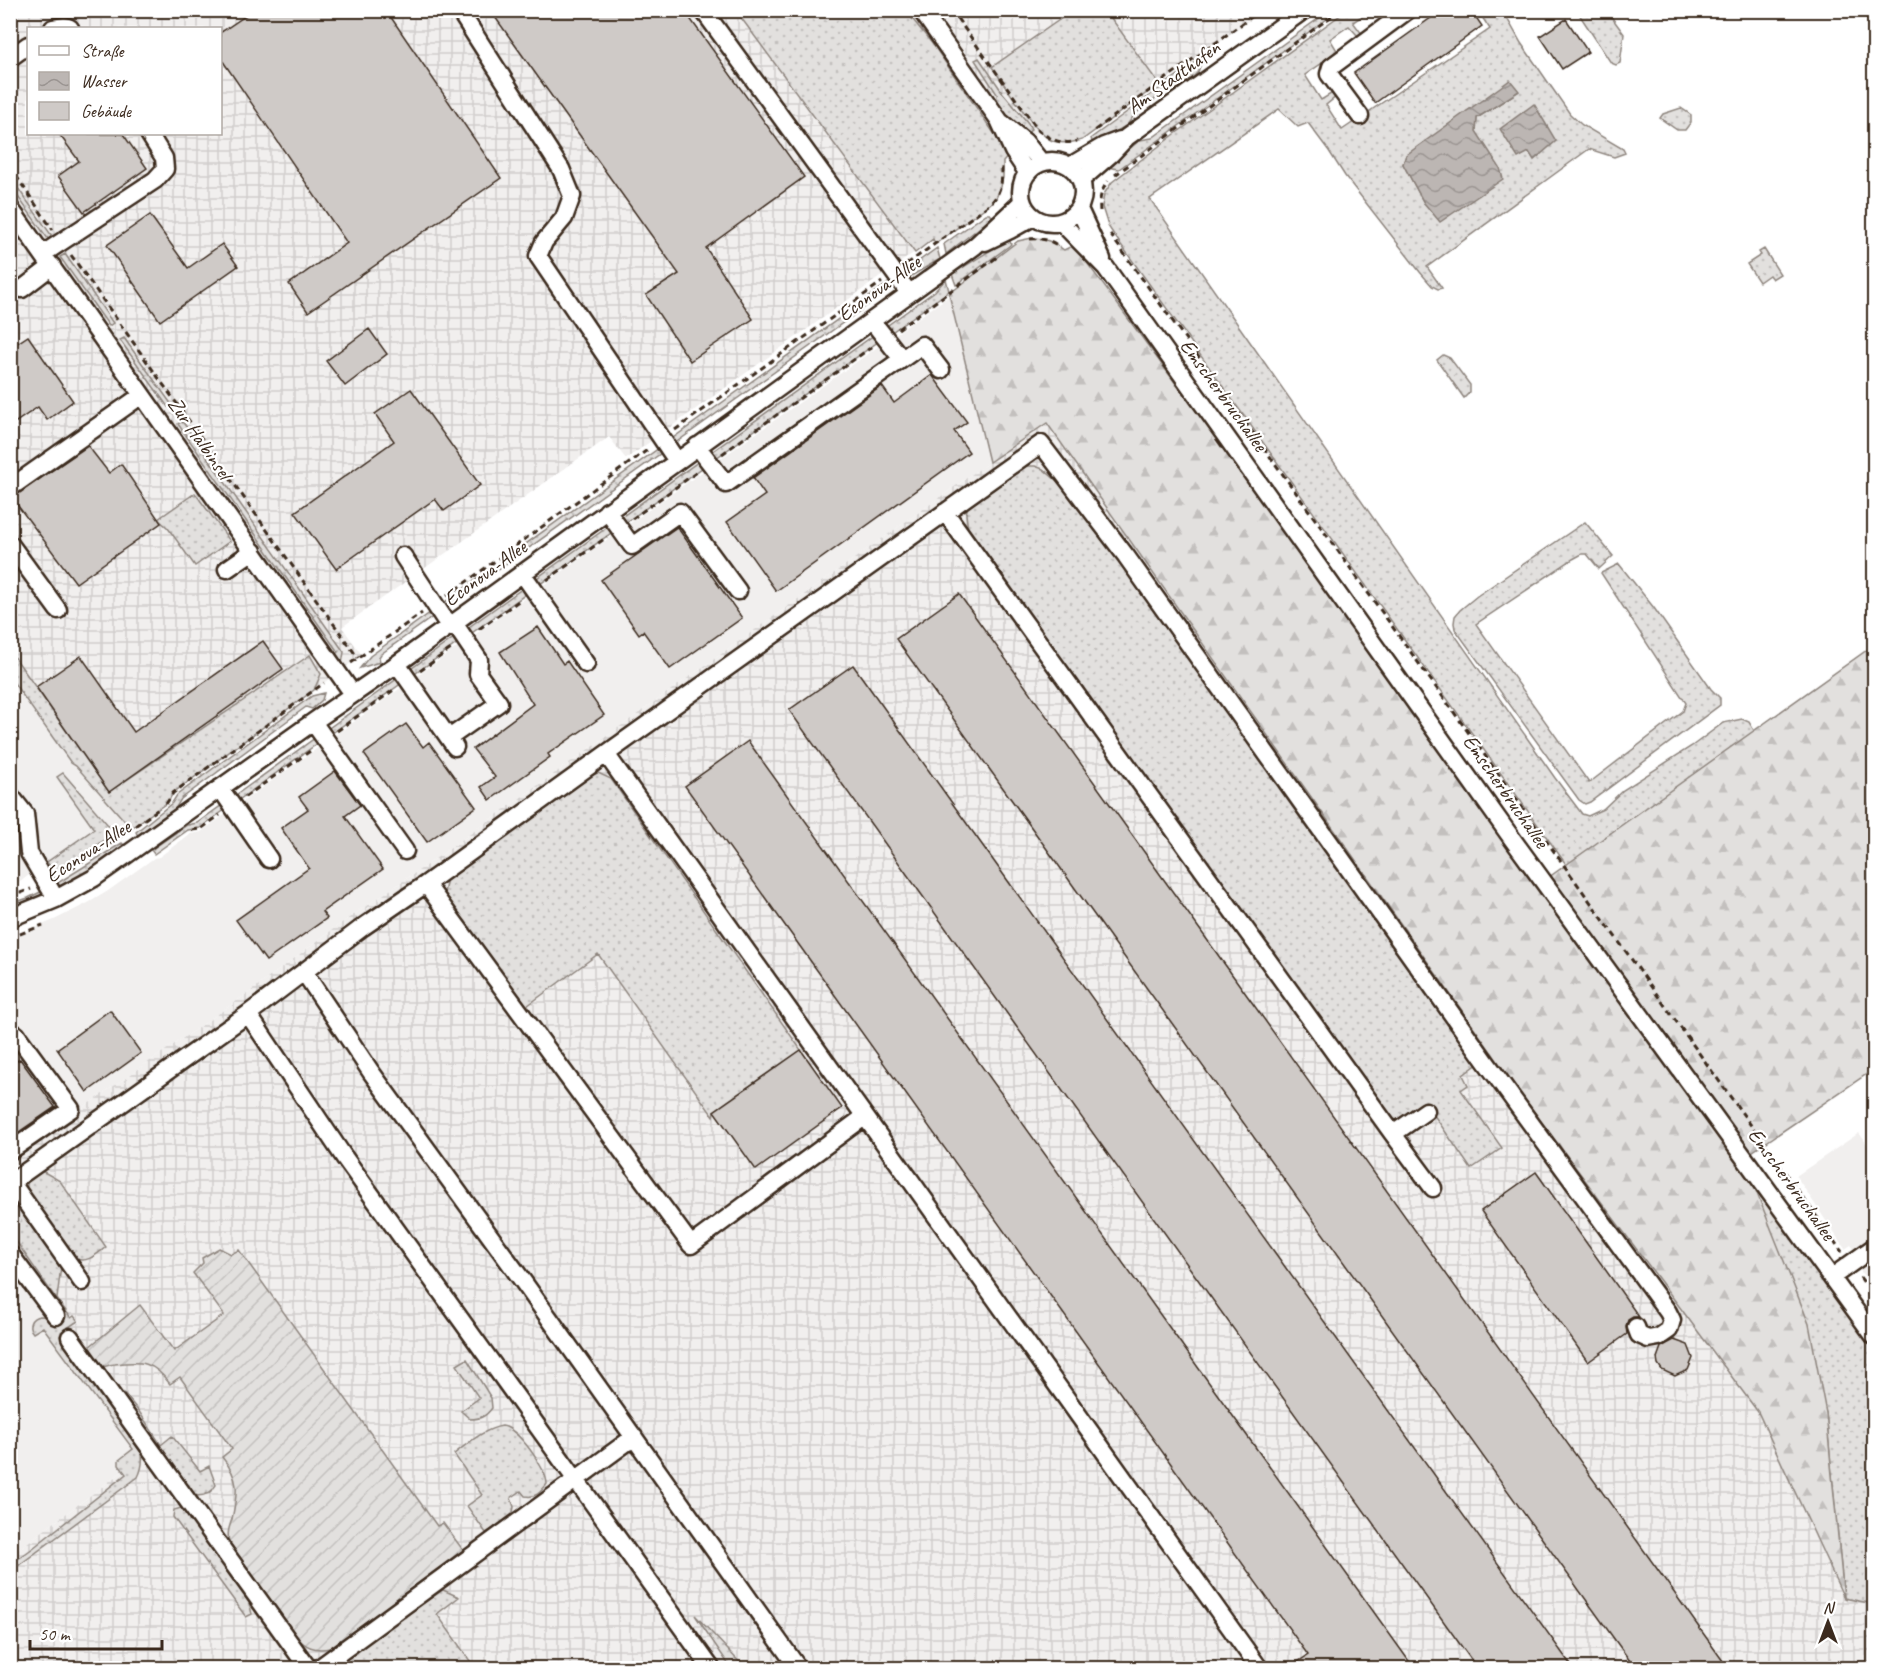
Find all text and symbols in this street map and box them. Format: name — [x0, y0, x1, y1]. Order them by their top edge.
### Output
legend — [27, 27, 222, 135]
street label: Am Stadthafen — [1121, 34, 1225, 120]
text: Straße — [81, 40, 125, 62]
text: Wasser — [81, 70, 128, 92]
text: Gebäude — [81, 100, 132, 122]
street label: Econova-Allee — [832, 248, 927, 327]
street label: Emscherbruchallee — [1174, 334, 1274, 457]
street label: Zur Halbinsel — [162, 392, 240, 487]
street label: Econova-Allee — [438, 533, 533, 612]
street label: Emscherbruchallee — [1457, 729, 1555, 854]
street label: Econova-Allee — [40, 813, 137, 888]
street label: Emscherbruchallee — [1742, 1123, 1842, 1246]
north arrow — [1798, 1592, 1858, 1652]
text: N — [1823, 1598, 1836, 1618]
scale bar — [30, 1613, 162, 1651]
text: 50 m — [39, 1623, 72, 1645]

